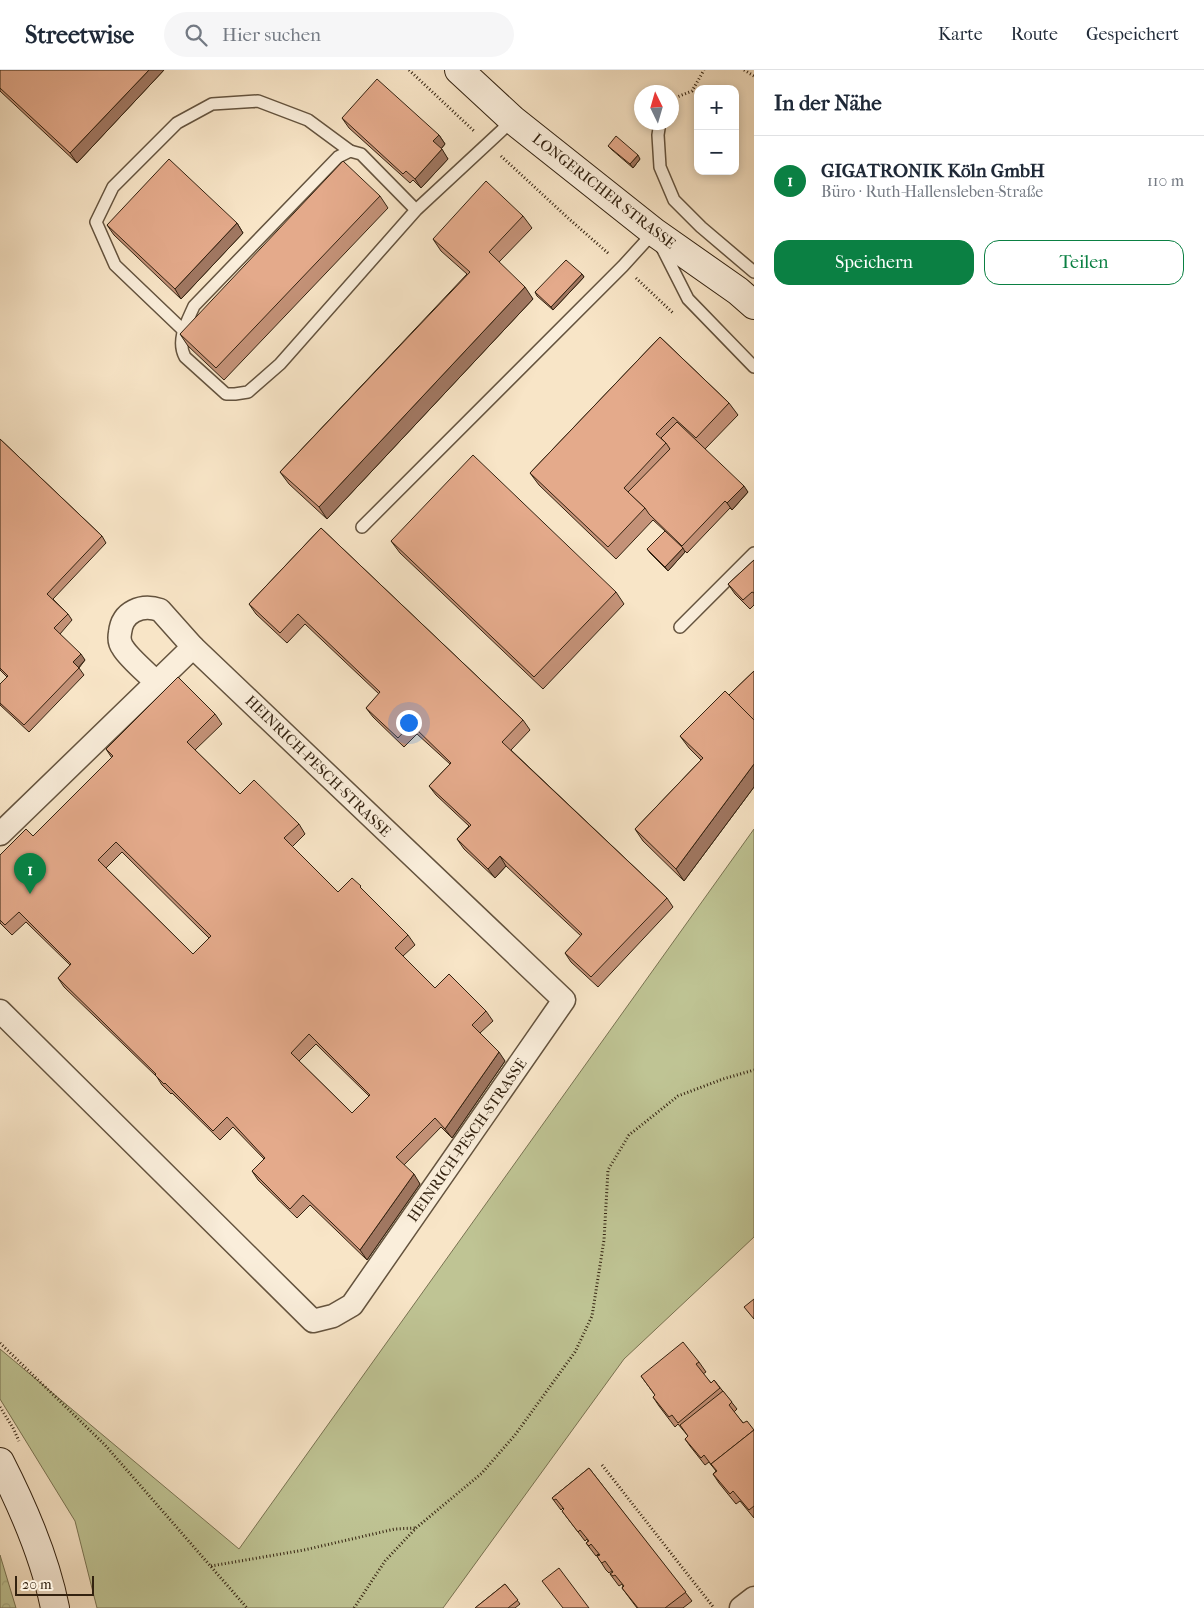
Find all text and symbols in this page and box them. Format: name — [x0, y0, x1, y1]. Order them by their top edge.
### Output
search box — [164, 12, 514, 57]
text: Streetwise — [25, 21, 134, 49]
icon: search — [182, 21, 210, 49]
text: Hier suchen — [222, 24, 321, 46]
text: Karte — [938, 24, 983, 45]
text: Route — [1011, 24, 1058, 45]
text: Gespeichert — [1086, 24, 1179, 45]
north arrow — [634, 85, 679, 130]
map controls — [694, 85, 739, 175]
button: + — [694, 85, 739, 130]
text: In der Nähe — [774, 91, 882, 115]
street label: LONGERICHER STRASSE — [529, 130, 679, 252]
button: − — [694, 130, 739, 175]
text: GIGATRONIK Köln GmbH — [821, 160, 1045, 182]
text: 1 — [787, 171, 793, 190]
text: 110 m — [1147, 171, 1184, 190]
text: Büro · Ruth-Hallensleben-Straße — [821, 182, 1043, 201]
button: Speichern — [774, 240, 974, 285]
button: Teilen — [984, 240, 1184, 285]
street label: HEINRICH-PESCH-STRASSE — [241, 692, 395, 840]
your location — [396, 710, 422, 736]
pin: 1 — [14, 853, 46, 894]
street label: HEINRICH-PESCH-STRASSE — [404, 1055, 530, 1225]
scale bar — [15, 1573, 94, 1596]
text: 20 m — [22, 1576, 52, 1593]

